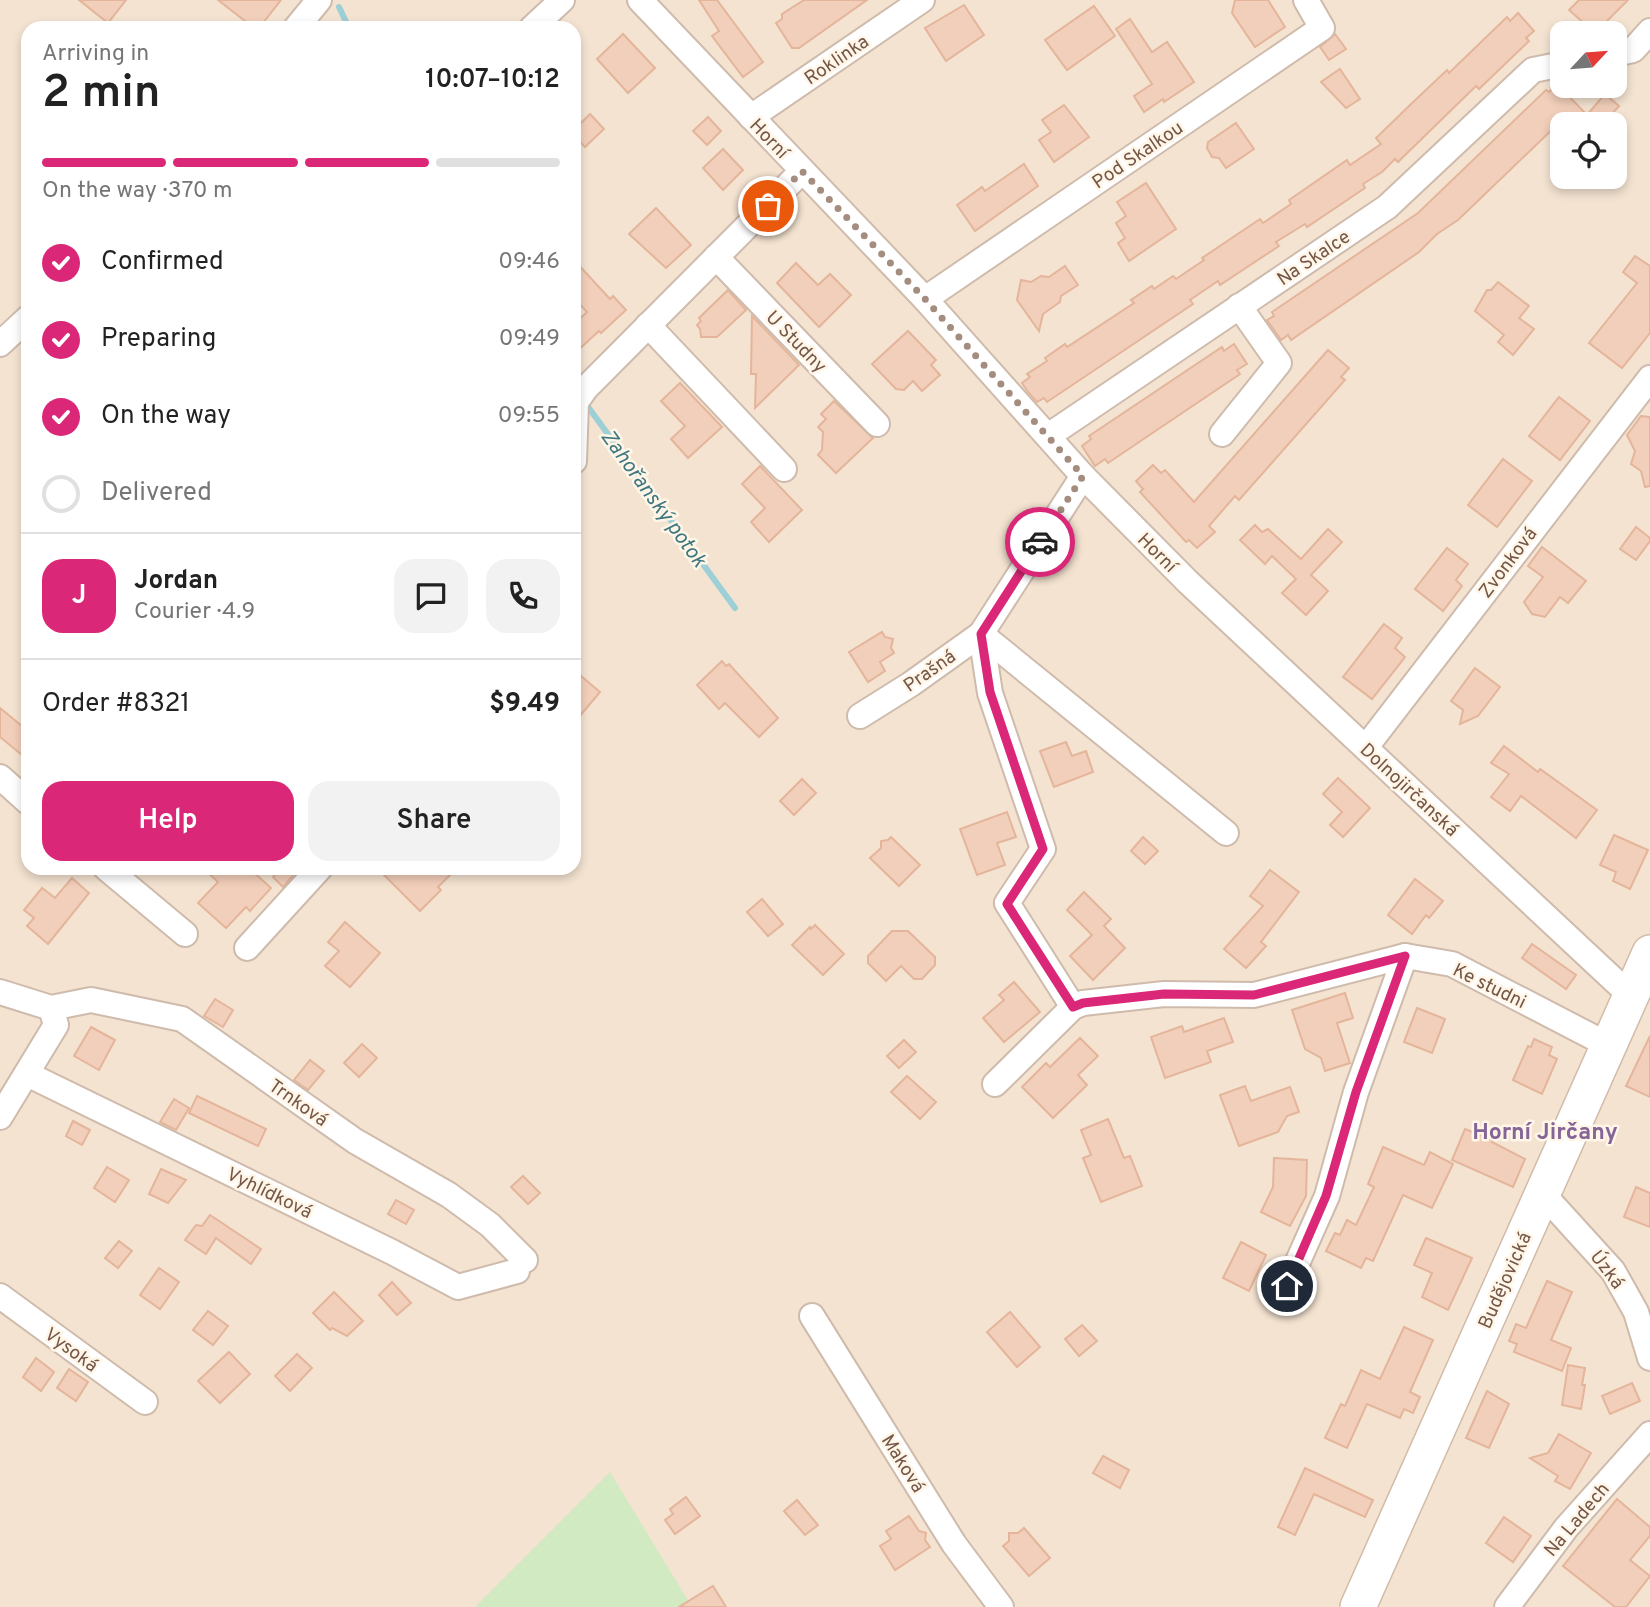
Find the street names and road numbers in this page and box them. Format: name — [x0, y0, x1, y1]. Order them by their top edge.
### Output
street label: Roklinka — [800, 30, 874, 91]
street label: Horní — [744, 114, 795, 166]
street label: Pod Skalkou — [1088, 116, 1188, 195]
street label: Na Skalce — [1273, 225, 1355, 292]
street label: U Studny — [760, 306, 831, 379]
street label: Zvonková — [1474, 523, 1543, 603]
street label: Horní — [1132, 528, 1183, 580]
street label: Prašná — [899, 645, 961, 698]
street label: Dolnojirčanská — [1354, 739, 1463, 842]
street label: Ke studni — [1448, 959, 1530, 1015]
street label: Trnková — [263, 1075, 332, 1133]
street label: Vyhlídková — [222, 1163, 316, 1225]
street label: Budějovická — [1474, 1229, 1538, 1333]
street label: Úzká — [1584, 1245, 1630, 1295]
street label: Vysoká — [39, 1323, 102, 1378]
street label: Maková — [875, 1430, 930, 1498]
street label: Na Ladech — [1540, 1478, 1616, 1562]

